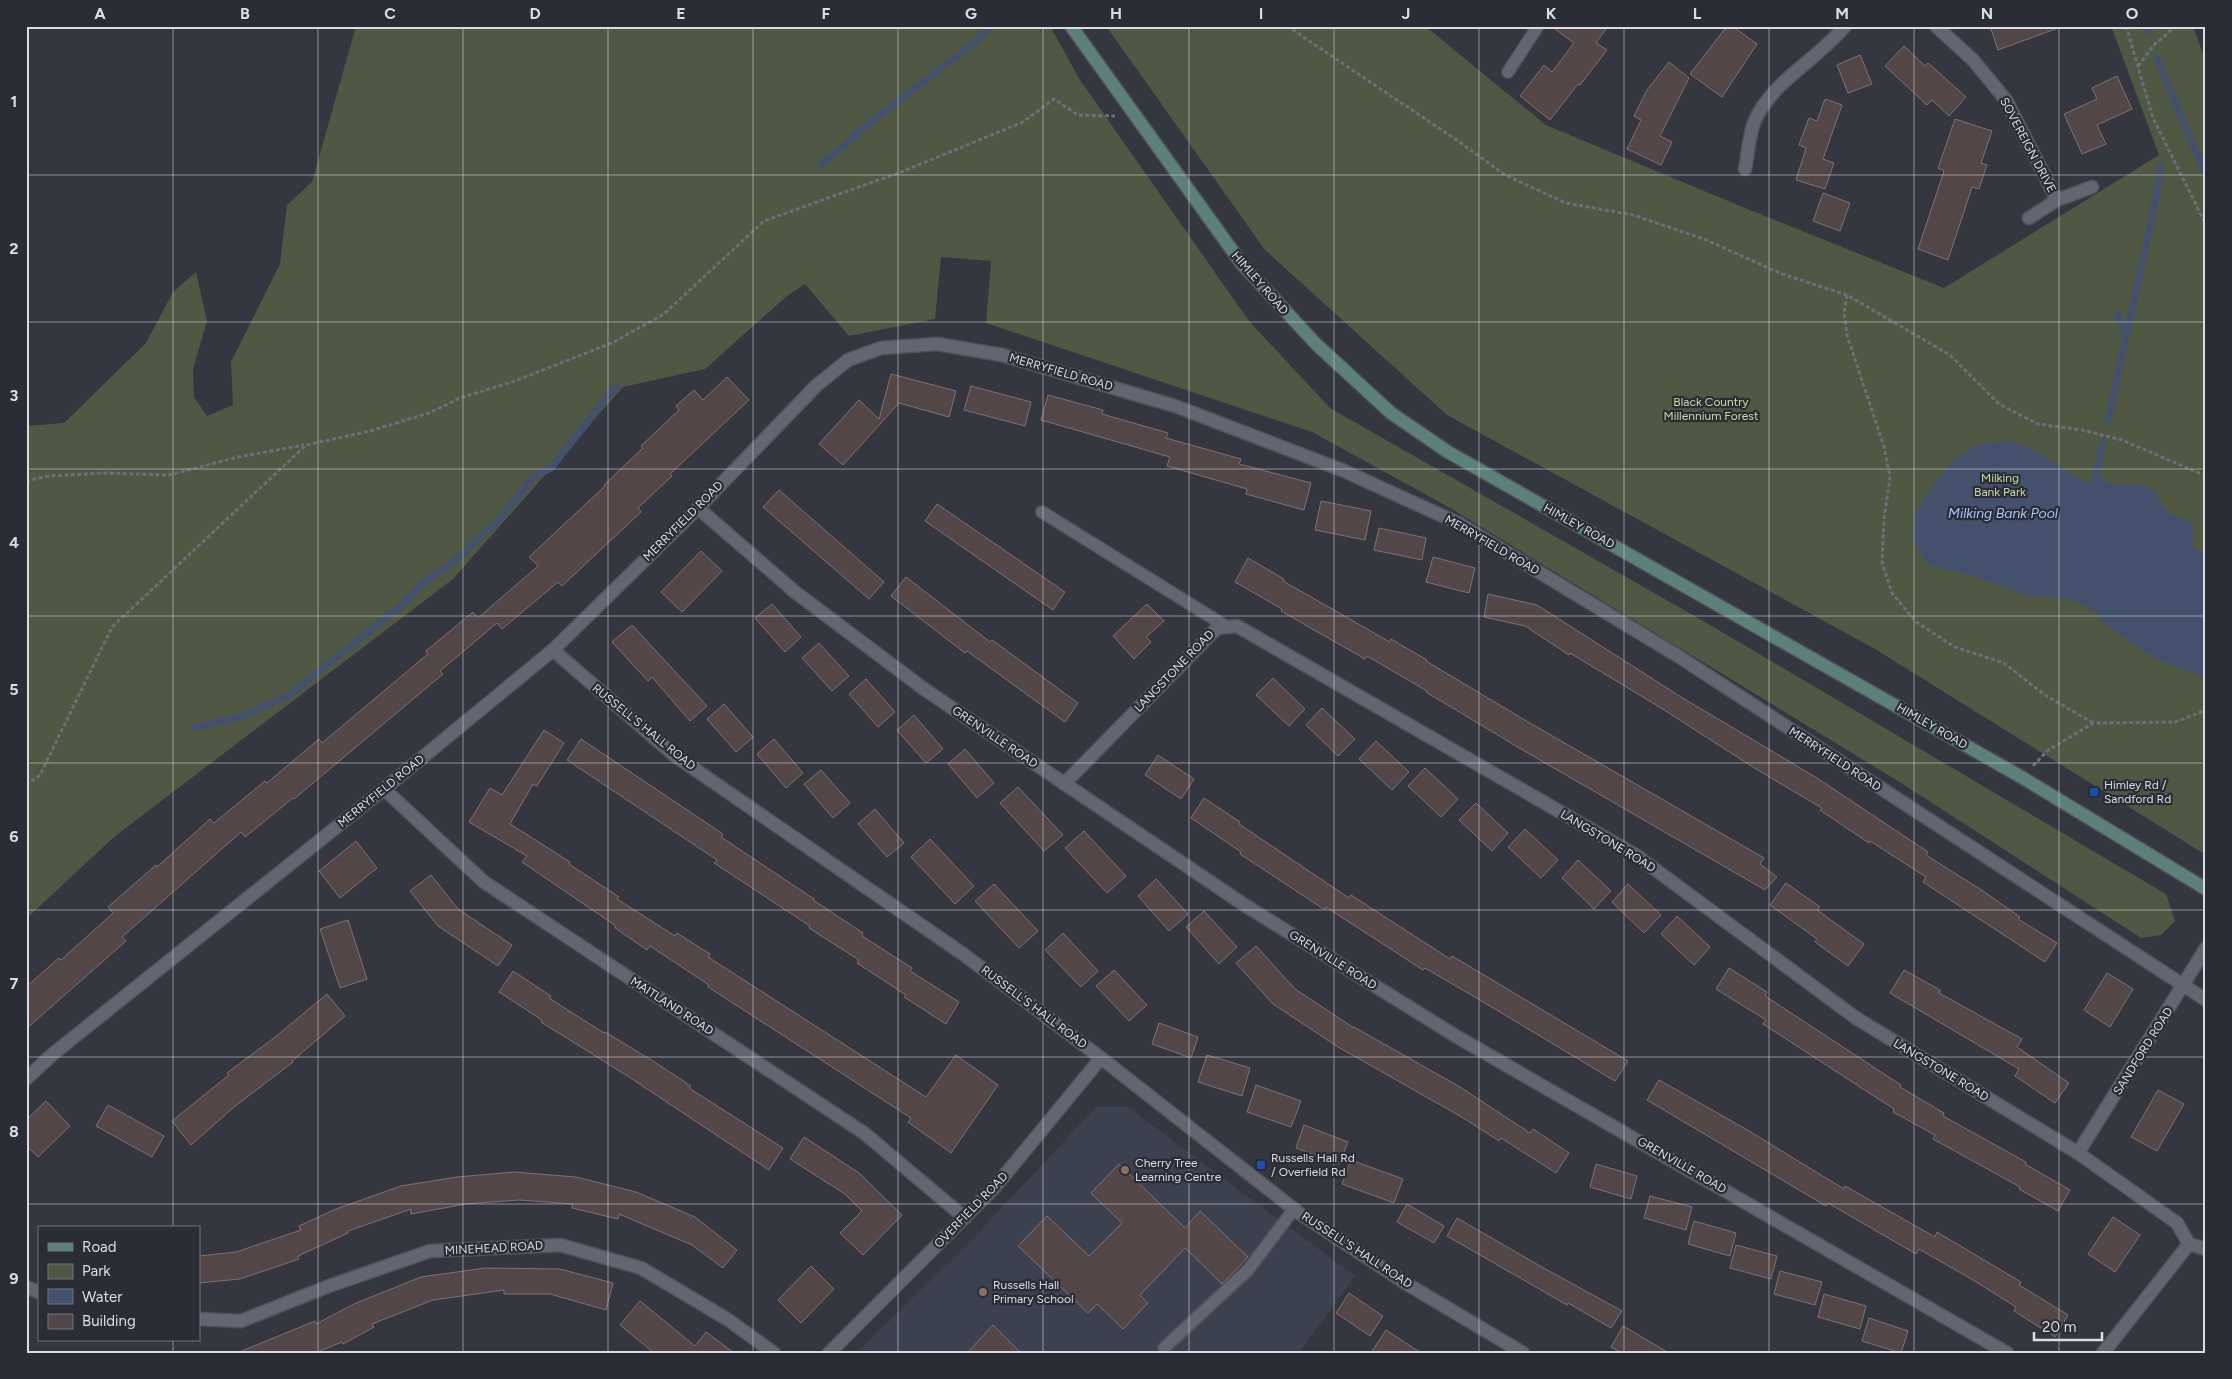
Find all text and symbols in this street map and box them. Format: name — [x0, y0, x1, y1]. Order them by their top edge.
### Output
text: A — [94, 4, 106, 23]
text: B — [240, 4, 250, 23]
text: C — [384, 4, 396, 23]
text: D — [529, 4, 541, 23]
text: E — [676, 4, 686, 23]
text: F — [822, 4, 831, 23]
text: G — [965, 4, 977, 23]
text: H — [1110, 4, 1122, 23]
text: I — [1259, 4, 1263, 23]
text: J — [1402, 4, 1410, 23]
text: K — [1546, 4, 1557, 23]
text: L — [1693, 4, 1702, 23]
text: M — [1835, 4, 1849, 23]
text: N — [1981, 4, 1993, 23]
text: O — [2126, 4, 2139, 23]
text: 1 — [11, 92, 17, 111]
street label: SOVEREIGN DRIVE — [1997, 95, 2059, 195]
text: 2 — [9, 239, 19, 258]
street label: HIMLEY ROAD — [1229, 249, 1291, 317]
street label: MERRYFIELD ROAD — [1008, 351, 1114, 393]
text: 3 — [10, 386, 19, 405]
park label: Black Country Millennium Forest — [1664, 395, 1759, 423]
park label: Milking Bank Park — [1974, 471, 2026, 499]
street label: MERRYFIELD ROAD — [640, 478, 726, 564]
street label: HIMLEY ROAD — [1541, 501, 1617, 551]
water label: Milking Bank Pool — [1948, 505, 2059, 522]
street label: MERRYFIELD ROAD — [1442, 512, 1542, 578]
text: 4 — [9, 533, 19, 552]
street label: LANGSTONE ROAD — [1131, 627, 1217, 715]
text: 5 — [9, 680, 19, 699]
street label: RUSSELL'S HALL ROAD — [590, 681, 698, 773]
street label: HIMLEY ROAD — [1894, 700, 1970, 752]
street label: GRENVILLE ROAD — [949, 703, 1041, 771]
street label: MERRYFIELD ROAD — [1786, 724, 1884, 794]
street label: MERRYFIELD ROAD — [335, 752, 427, 830]
place label: Himley Rd / Sandford Rd — [2104, 778, 2171, 806]
marker: Himley Rd / Sandford Rd — [2088, 786, 2100, 798]
street label: LANGSTONE ROAD — [1558, 807, 1658, 875]
text: 6 — [9, 827, 19, 846]
street label: GRENVILLE ROAD — [1287, 927, 1379, 993]
street label: RUSSELL'S HALL ROAD — [978, 963, 1090, 1051]
text: 7 — [10, 974, 19, 993]
street label: MAITLAND ROAD — [628, 974, 716, 1038]
street label: SANDFORD ROAD — [2110, 1005, 2176, 1097]
street label: LANGSTONE ROAD — [1891, 1036, 1991, 1104]
text: 8 — [9, 1122, 19, 1141]
street label: GRENVILLE ROAD — [1635, 1134, 1729, 1196]
place label: Russells Hall Rd / Overfield Rd — [1271, 1151, 1355, 1179]
place label: Cherry Tree Learning Centre — [1135, 1156, 1222, 1184]
marker: Russells Hall Rd / Overfield Rd — [1255, 1159, 1267, 1171]
marker: Cherry Tree Learning Centre — [1119, 1164, 1131, 1176]
street label: OVERFIELD ROAD — [931, 1169, 1011, 1251]
street label: RUSSELL'S HALL ROAD — [1299, 1209, 1415, 1291]
legend — [38, 1226, 200, 1342]
text: Road — [82, 1238, 117, 1256]
street label: MINEHEAD ROAD — [444, 1238, 544, 1258]
text: Park — [82, 1262, 111, 1280]
text: 9 — [9, 1269, 19, 1288]
place label: Russells Hall Primary School — [993, 1278, 1074, 1306]
marker: Russells Hall Primary School — [977, 1286, 989, 1298]
text: Water — [82, 1288, 122, 1306]
scale bar — [2034, 1309, 2102, 1341]
text: Building — [82, 1312, 136, 1330]
text: 20 m — [2042, 1318, 2076, 1336]

